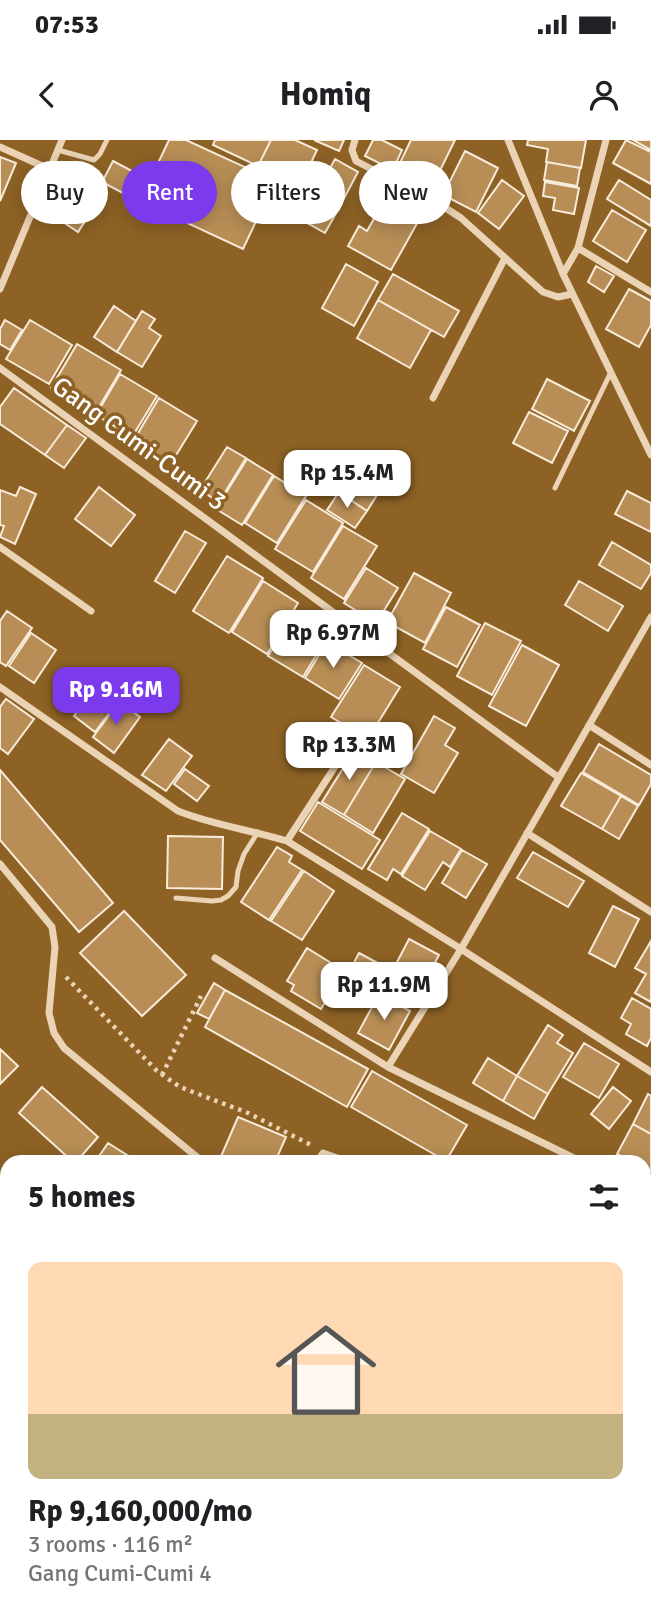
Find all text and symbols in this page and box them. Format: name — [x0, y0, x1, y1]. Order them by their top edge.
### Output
text: 07:53 — [35, 9, 99, 41]
text: Homiq — [280, 75, 371, 114]
icon: back — [28, 76, 66, 114]
icon: person — [585, 76, 623, 114]
chip: Buy — [21, 161, 108, 224]
chip: Rent — [122, 161, 217, 224]
chip: Filters — [231, 161, 345, 224]
chip: New — [359, 161, 452, 224]
street label: Gang Cumi-Cumi 3 — [46, 370, 232, 518]
pin: Rp 15.4M — [275, 450, 419, 510]
text: Rp 15.4M — [300, 458, 394, 487]
pin: Rp 6.97M — [261, 610, 405, 670]
text: Rp 6.97M — [286, 618, 380, 647]
pin: Rp 9.16M — [44, 668, 188, 727]
text: Rp 9.16M — [69, 675, 163, 704]
pin: Rp 13.3M — [277, 722, 421, 782]
text: Rp 13.3M — [302, 730, 396, 759]
pin: Rp 11.9M — [312, 962, 456, 1022]
text: Rp 11.9M — [337, 970, 431, 999]
icon: filters — [585, 1178, 623, 1216]
text: 5 homes — [28, 1179, 135, 1216]
icon: home — [263, 1307, 389, 1433]
text: Rp 9,160,000/mo — [28, 1493, 252, 1530]
text: 3 rooms · 116 m² — [28, 1530, 193, 1559]
text: Gang Cumi-Cumi 4 — [28, 1559, 212, 1588]

